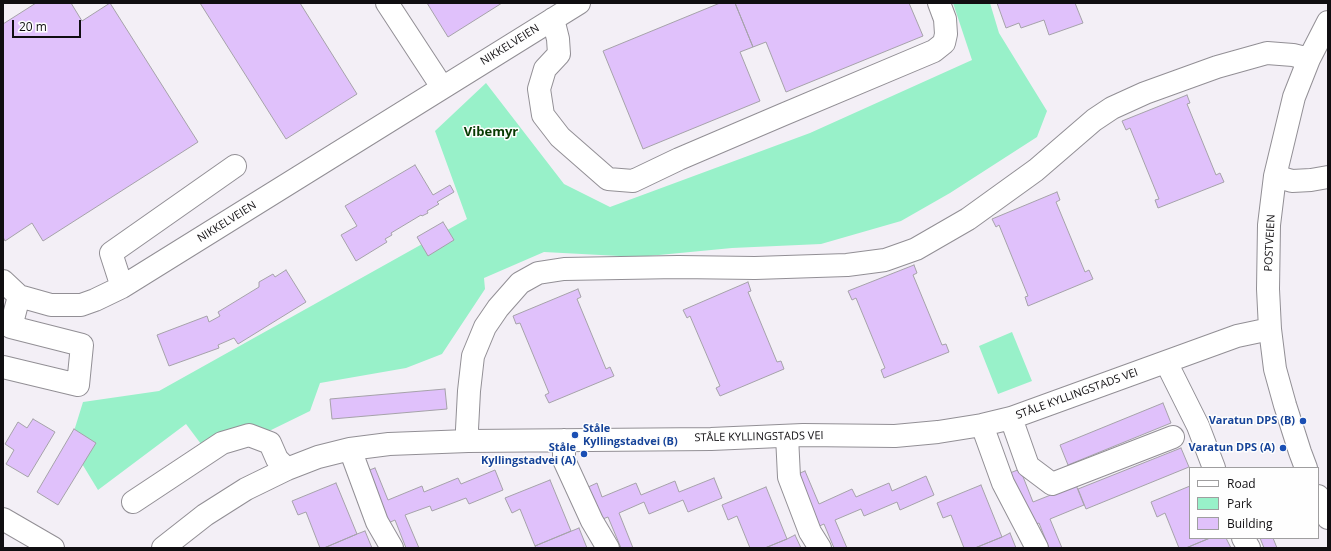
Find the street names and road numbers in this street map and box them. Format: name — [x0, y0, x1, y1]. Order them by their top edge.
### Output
street label: NIKKELVEIEN — [478, 22, 542, 68]
street label: NIKKELVEIEN — [195, 199, 259, 245]
street label: POSTVEIEN — [1262, 214, 1278, 272]
street label: STÅLE KYLLINGSTADS VEI — [1014, 366, 1140, 422]
street label: STÅLE KYLLINGSTADS VEI — [694, 429, 824, 445]

